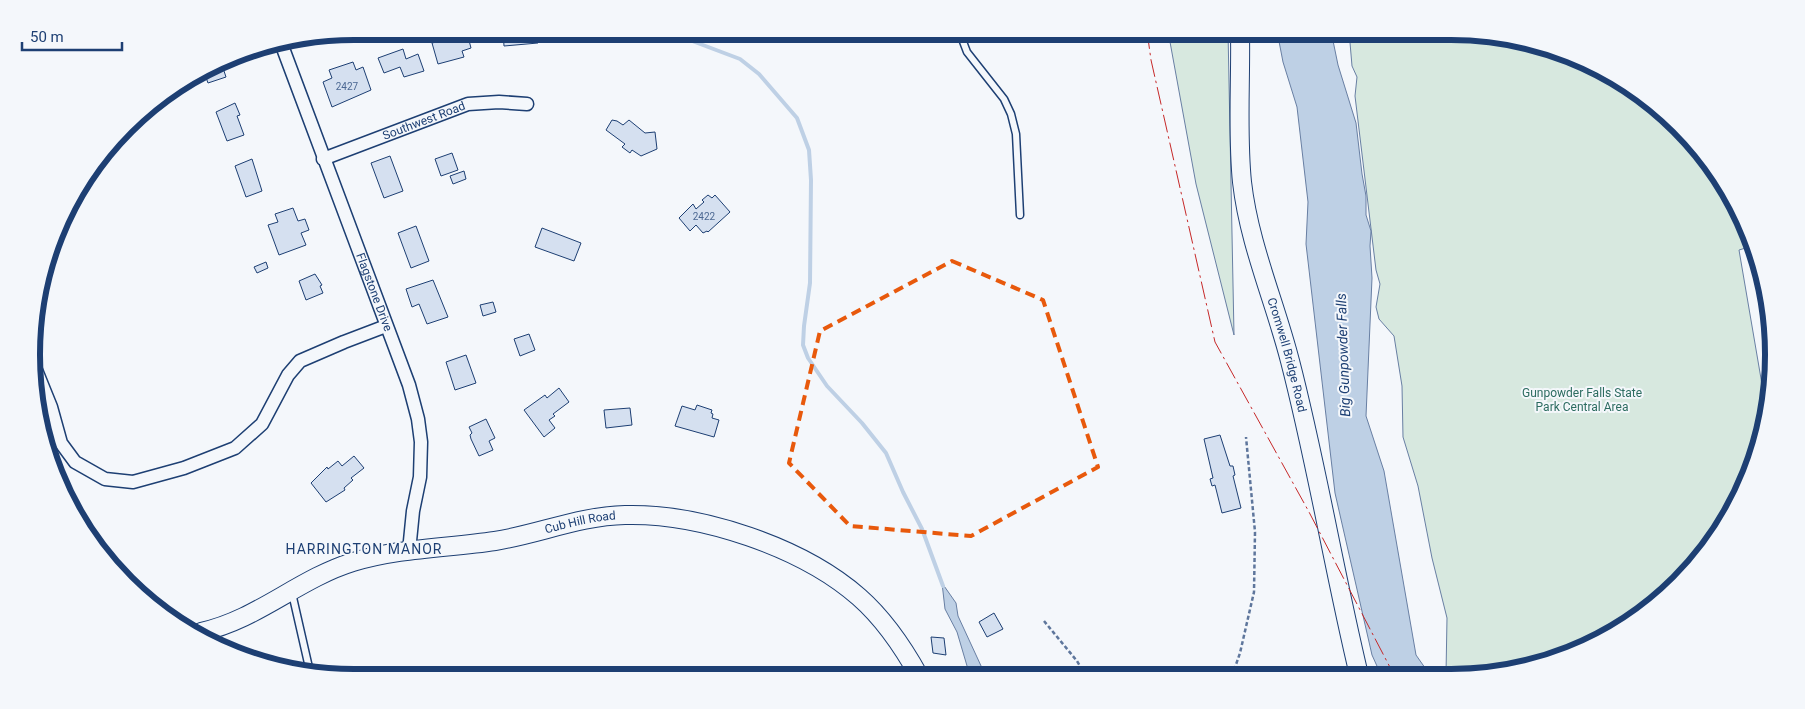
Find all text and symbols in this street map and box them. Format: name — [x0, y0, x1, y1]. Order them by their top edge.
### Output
scale bar — [22, 20, 122, 52]
text: 50 m — [30, 28, 64, 46]
house number: 2427 — [336, 81, 359, 92]
street label: Southwest Road — [381, 99, 467, 143]
house number: 2422 — [693, 211, 716, 222]
street label: Flagstone Drive — [353, 251, 395, 333]
water label: Big Gunpowder Falls — [1333, 293, 1353, 417]
street label: Cromwell Bridge Road — [1264, 296, 1309, 414]
park label: Gunpowder Falls State Park Central Area — [1522, 386, 1642, 414]
street label: Cub Hill Road — [543, 508, 616, 536]
district label: HARRINGTON MANOR — [286, 541, 442, 557]

